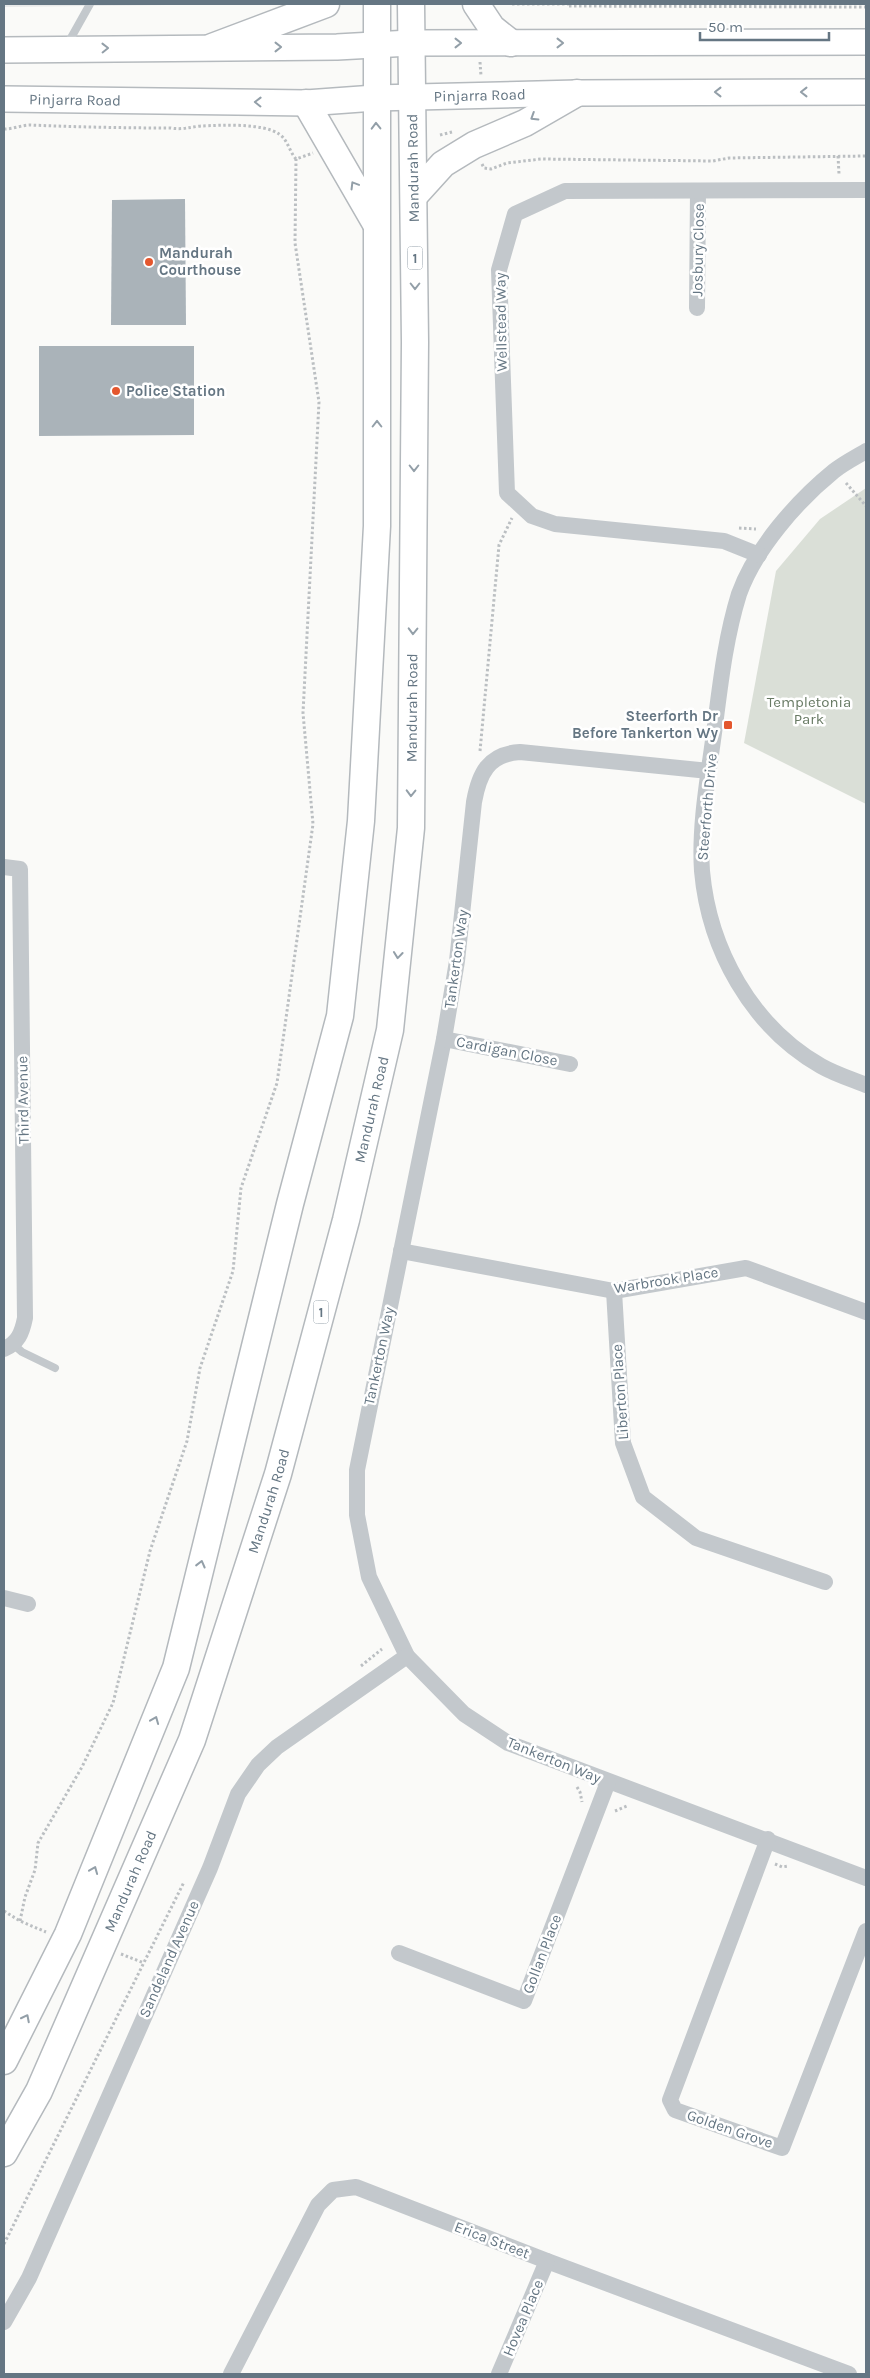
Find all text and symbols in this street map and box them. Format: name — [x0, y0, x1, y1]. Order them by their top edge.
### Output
scale bar — [700, 10, 829, 42]
text: 50 m — [708, 18, 743, 36]
one-way arrow — [455, 38, 463, 48]
one-way arrow — [556, 38, 564, 48]
one-way arrow — [274, 42, 282, 52]
one-way arrow — [102, 43, 109, 53]
street label: Pinjarra Road — [434, 85, 526, 106]
one-way arrow — [714, 87, 722, 97]
one-way arrow — [800, 87, 808, 97]
street label: Pinjarra Road — [29, 90, 121, 110]
one-way arrow — [253, 97, 261, 107]
one-way arrow — [531, 111, 540, 121]
street label: Mandurah Road — [403, 113, 423, 223]
one-way arrow — [371, 122, 381, 130]
one-way arrow — [350, 181, 360, 190]
street label: Josbury Close — [688, 203, 708, 297]
place label: Mandurah Courthouse — [159, 244, 241, 279]
road number: 1 — [408, 247, 422, 270]
marker: Mandurah Courthouse — [143, 256, 155, 268]
street label: Wellstead Way — [491, 272, 511, 372]
one-way arrow — [410, 282, 420, 290]
place label: Police Station — [126, 382, 225, 400]
marker: Police Station — [110, 385, 122, 397]
one-way arrow — [372, 420, 382, 428]
one-way arrow — [409, 464, 419, 472]
one-way arrow — [408, 627, 418, 635]
street label: Mandurah Road — [403, 653, 421, 762]
park label: Templetonia Park — [767, 693, 851, 728]
place label: Steerforth Dr Before Tankerton Wy — [572, 707, 718, 742]
marker: Steerforth Dr Before Tankerton Wy — [722, 719, 734, 731]
street label: Steerforth Drive — [693, 753, 721, 861]
one-way arrow — [406, 790, 416, 797]
street label: Tankerton Way — [440, 908, 472, 1010]
one-way arrow — [392, 951, 403, 959]
street label: Cardigan Close — [455, 1032, 559, 1070]
street label: Mandurah Road — [351, 1054, 393, 1165]
street label: Third Avenue — [13, 1056, 33, 1144]
street label: Warbrook Place — [612, 1263, 720, 1297]
road number: 1 — [314, 1300, 328, 1324]
street label: Tankerton Way — [360, 1305, 398, 1407]
street label: Liberton Place — [608, 1343, 632, 1441]
street label: Mandurah Road — [244, 1447, 293, 1556]
one-way arrow — [196, 1561, 206, 1569]
one-way arrow — [149, 1716, 159, 1725]
street label: Tankerton Way — [504, 1733, 604, 1787]
street label: Mandurah Road — [100, 1828, 160, 1935]
one-way arrow — [88, 1866, 98, 1875]
street label: Sandeland Avenue — [135, 1898, 203, 2020]
street label: Gollan Place — [519, 1912, 565, 1996]
one-way arrow — [20, 2014, 30, 2023]
street label: Golden Grove — [685, 2106, 775, 2152]
street label: Erica Street — [452, 2217, 532, 2263]
street label: Hovea Place — [499, 2277, 547, 2359]

